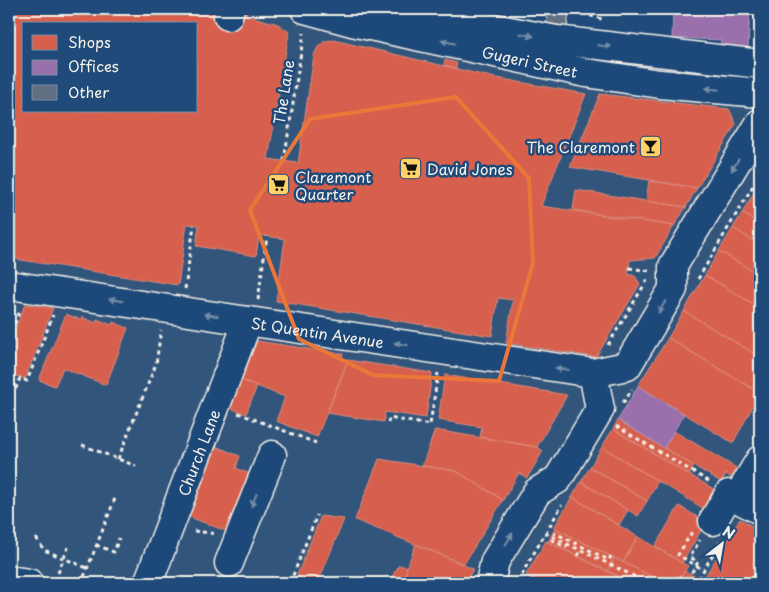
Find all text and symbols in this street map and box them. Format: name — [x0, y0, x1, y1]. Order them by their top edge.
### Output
legend — [22, 22, 198, 112]
text: Shops — [68, 30, 111, 53]
one-way arrow — [520, 31, 536, 39]
one-way arrow — [441, 38, 456, 46]
street label: Gugeri Street — [480, 39, 580, 82]
one-way arrow — [597, 42, 613, 50]
text: Offices — [68, 54, 119, 77]
street label: The Lane — [267, 58, 299, 126]
text: Other — [68, 80, 109, 103]
one-way arrow — [703, 84, 719, 92]
bar icon: The Claremont — [639, 134, 663, 158]
place label: The Claremont — [527, 135, 635, 158]
supermarket icon: David Jones — [399, 156, 423, 180]
place label: David Jones — [427, 157, 513, 180]
one-way arrow — [730, 158, 739, 171]
place label: Claremont Quarter — [295, 165, 372, 205]
supermarket icon: Claremont Quarter — [267, 173, 291, 197]
one-way arrow — [108, 296, 124, 304]
one-way arrow — [657, 300, 666, 314]
one-way arrow — [203, 310, 219, 318]
street label: St Quentin Avenue — [250, 310, 385, 353]
one-way arrow — [393, 340, 409, 348]
one-way arrow — [553, 364, 569, 372]
street label: Church Lane — [171, 405, 225, 499]
one-way arrow — [250, 493, 258, 508]
north arrow — [696, 520, 746, 570]
text: N — [719, 521, 739, 544]
one-way arrow — [504, 532, 513, 545]

